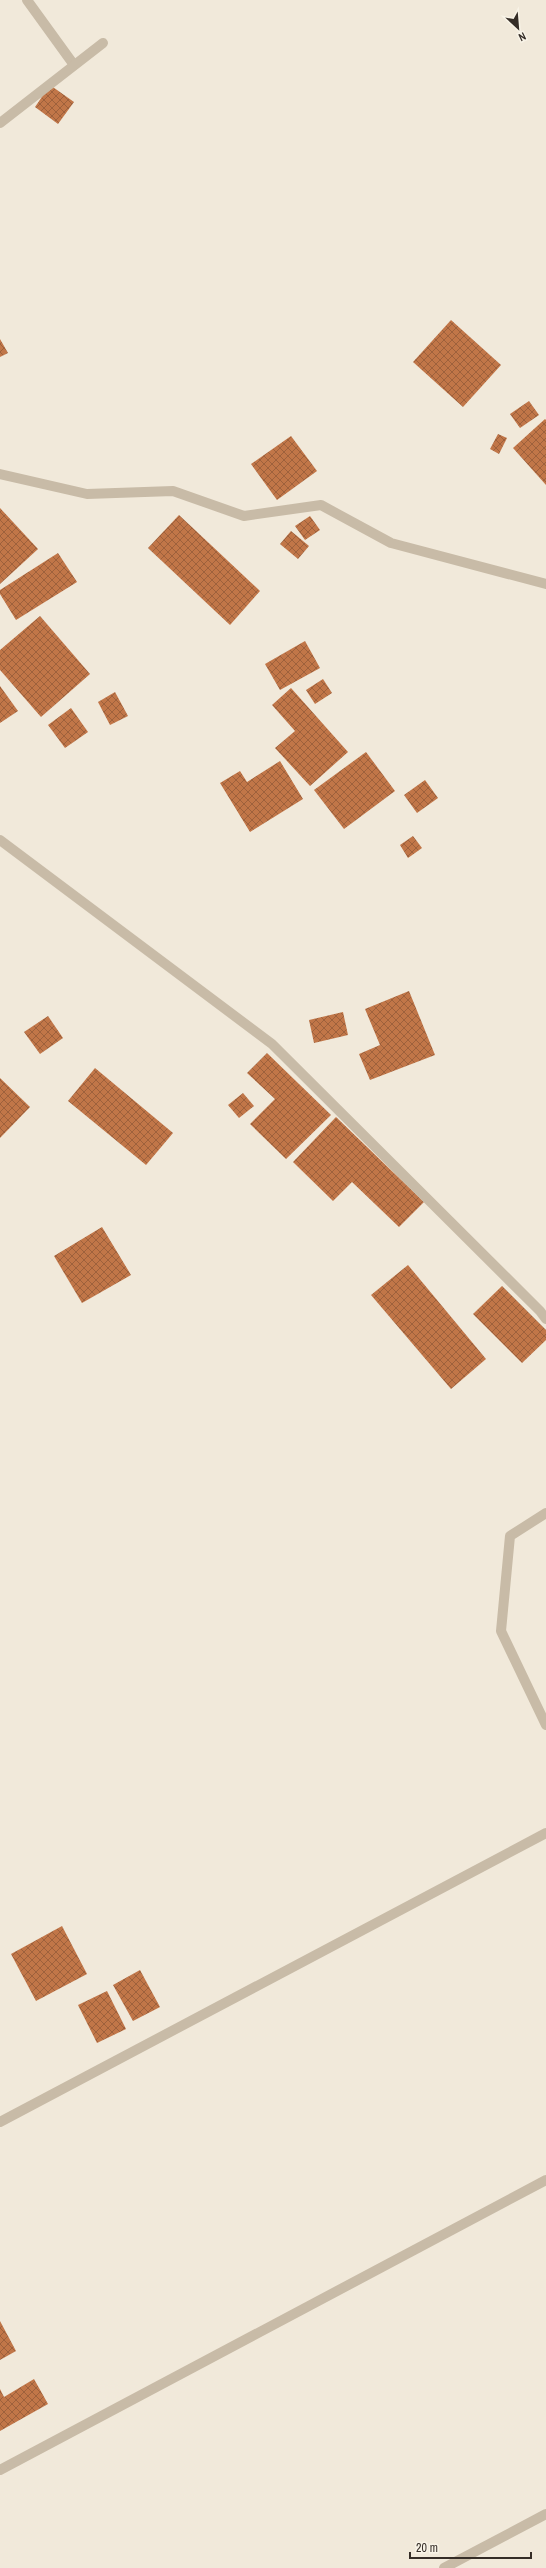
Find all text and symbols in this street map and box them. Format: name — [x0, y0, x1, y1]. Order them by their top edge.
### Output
north arrow — [498, 8, 538, 48]
text: N — [516, 29, 528, 45]
scale bar — [410, 2534, 531, 2560]
text: 20 m — [416, 2540, 438, 2556]

